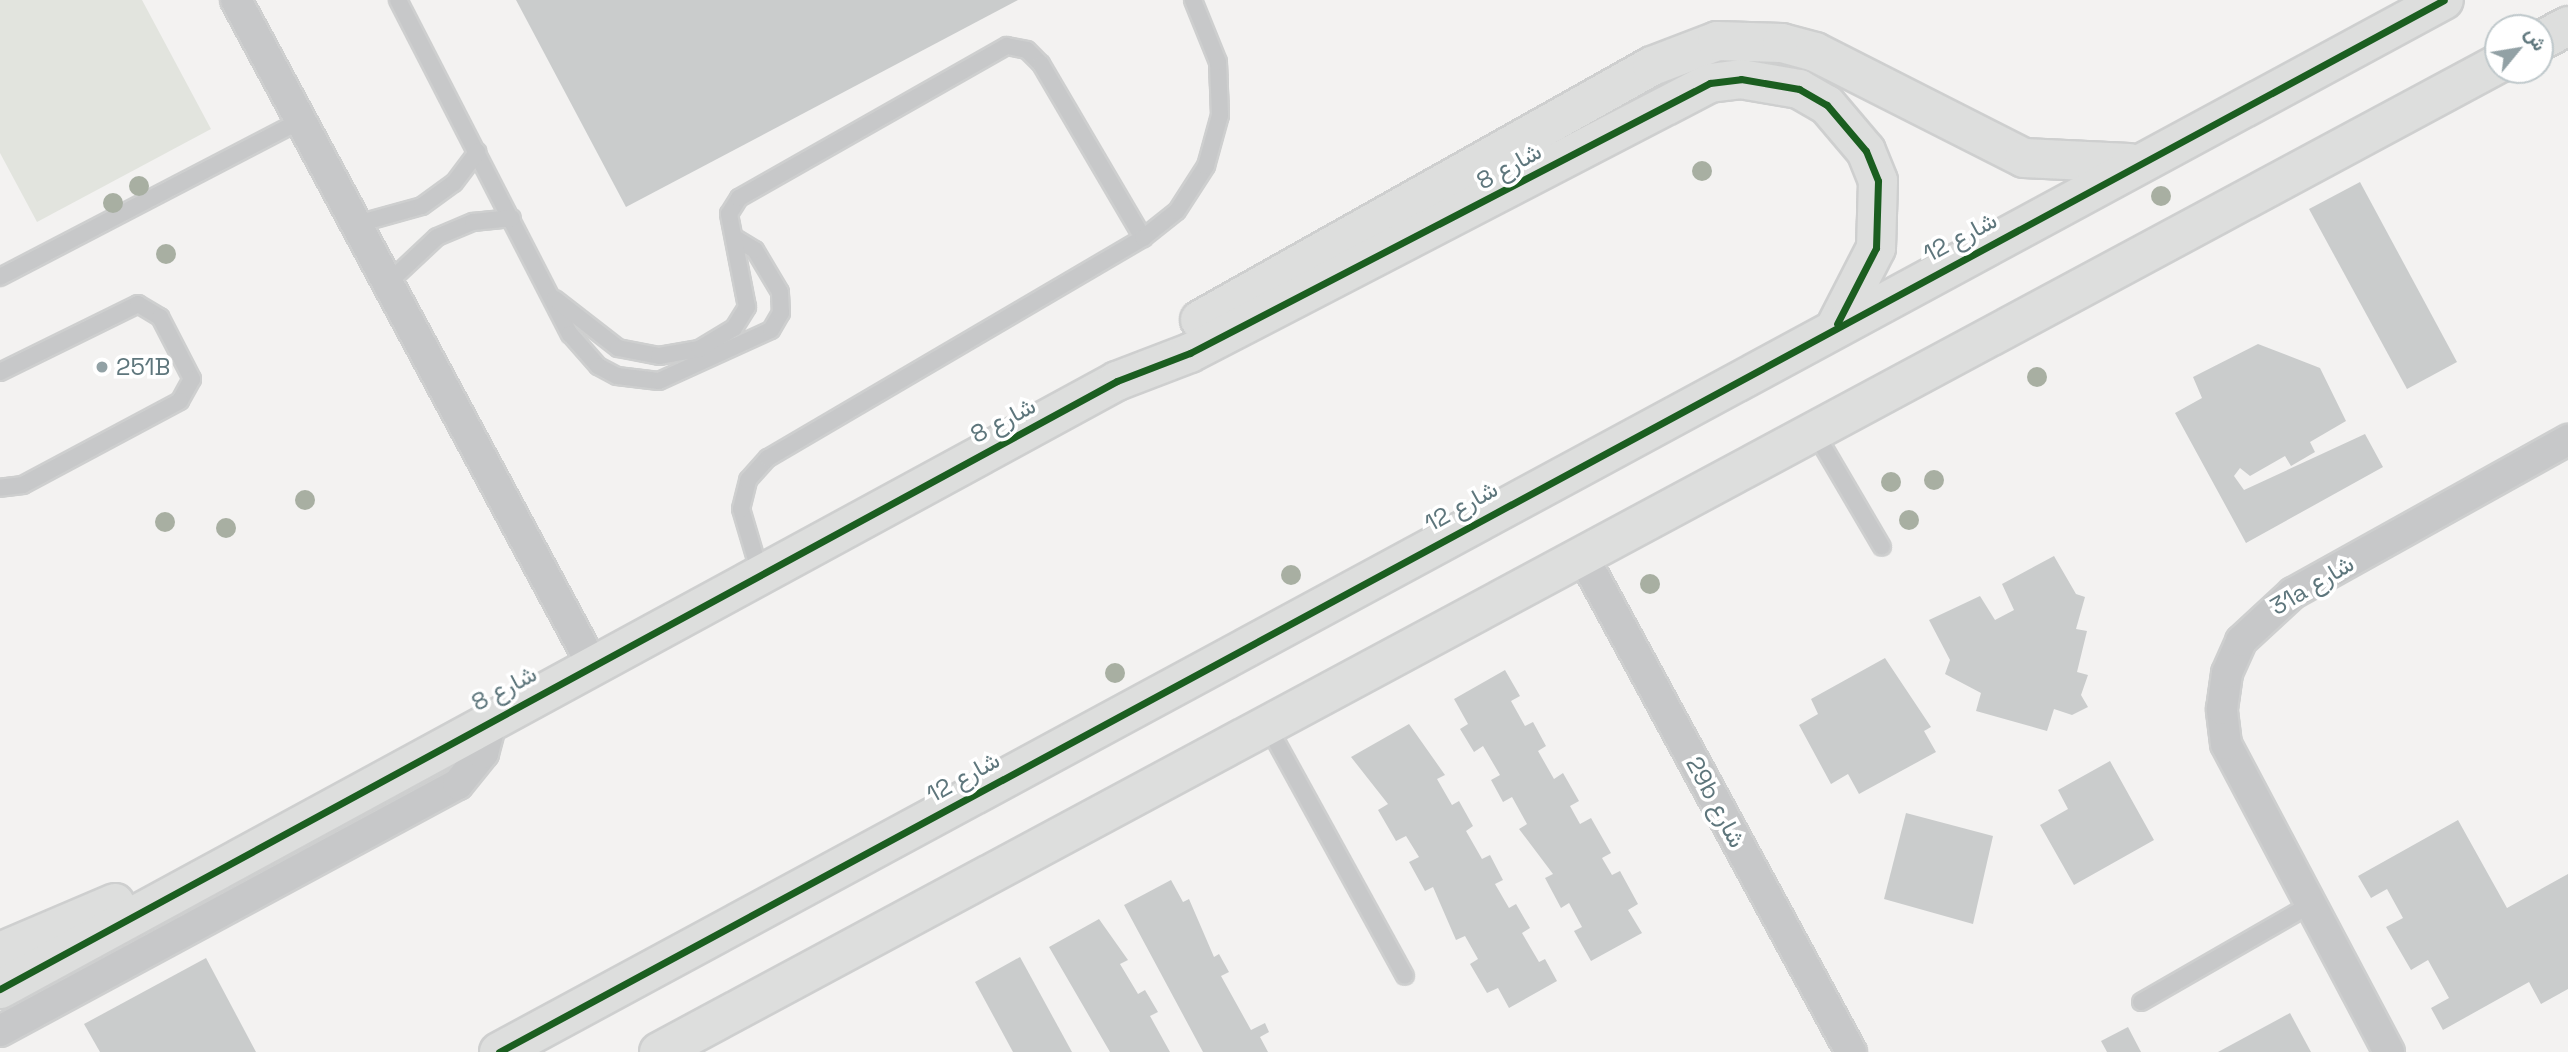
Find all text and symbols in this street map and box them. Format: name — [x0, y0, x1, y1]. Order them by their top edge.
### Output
north arrow — [2484, 14, 2554, 84]
text: ش — [2519, 23, 2552, 55]
street label: شارع 8 — [1472, 137, 1546, 195]
street label: شارع 12 — [1918, 206, 2002, 268]
place label: 251B — [116, 353, 170, 381]
marker: 251B — [94, 359, 110, 375]
street label: شارع 8 — [966, 391, 1040, 449]
street label: شارع 12 — [1419, 474, 1503, 538]
street label: 31a شارع — [2265, 549, 2359, 621]
street label: شارع 8 — [467, 659, 541, 717]
street label: شارع 12 — [921, 745, 1005, 809]
street label: 29b شارع — [1680, 752, 1752, 852]

